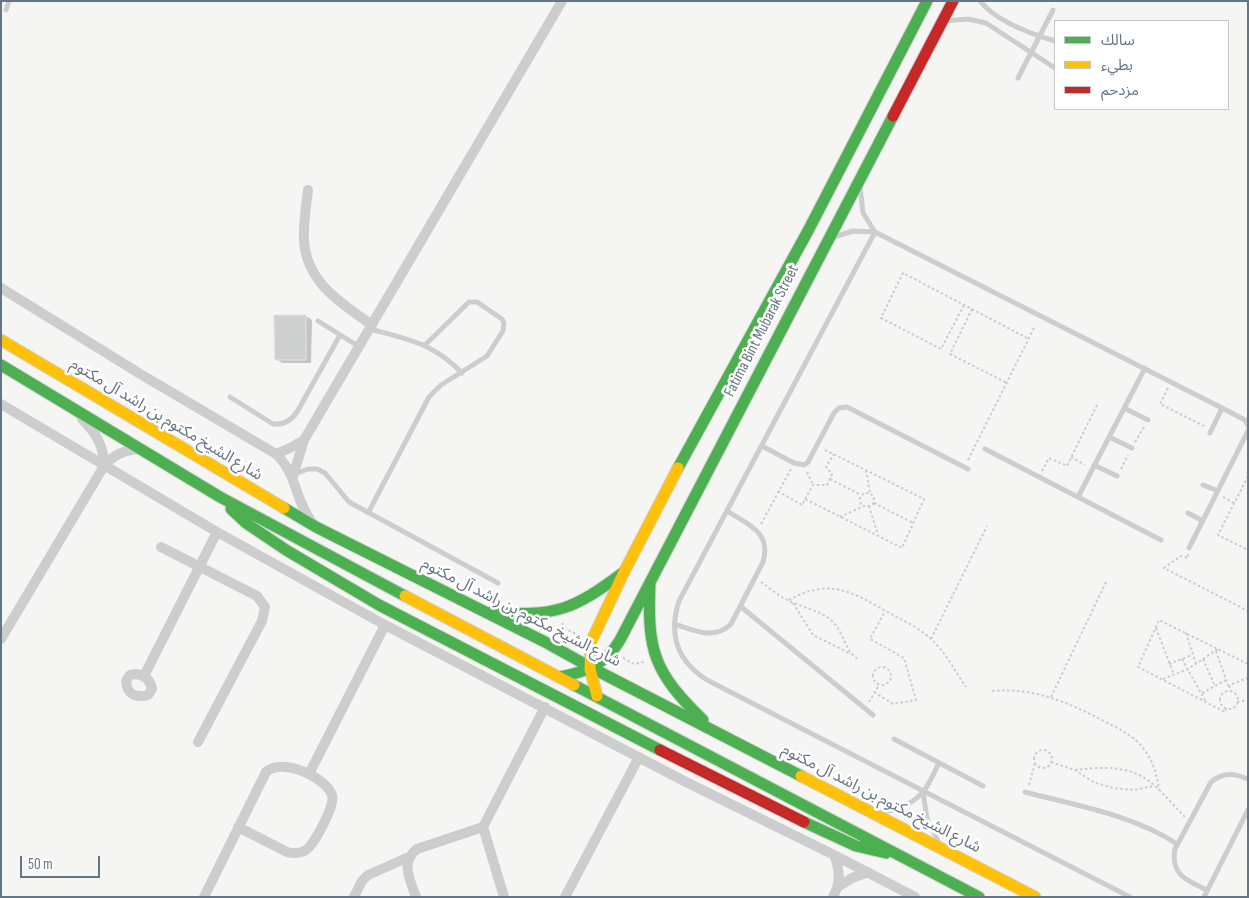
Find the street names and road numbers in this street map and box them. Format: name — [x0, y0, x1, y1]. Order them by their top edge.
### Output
street label: Fatima Bint Mubarak Street — [721, 262, 803, 400]
street label: شارع الشيخ مكتوم بن راشد آل مكتوم — [66, 355, 266, 485]
street label: شارع الشيخ مكتوم بن راشد آل مكتوم — [418, 554, 624, 672]
street label: شارع الشيخ مكتوم بن راشد آل مكتوم — [778, 740, 984, 858]

